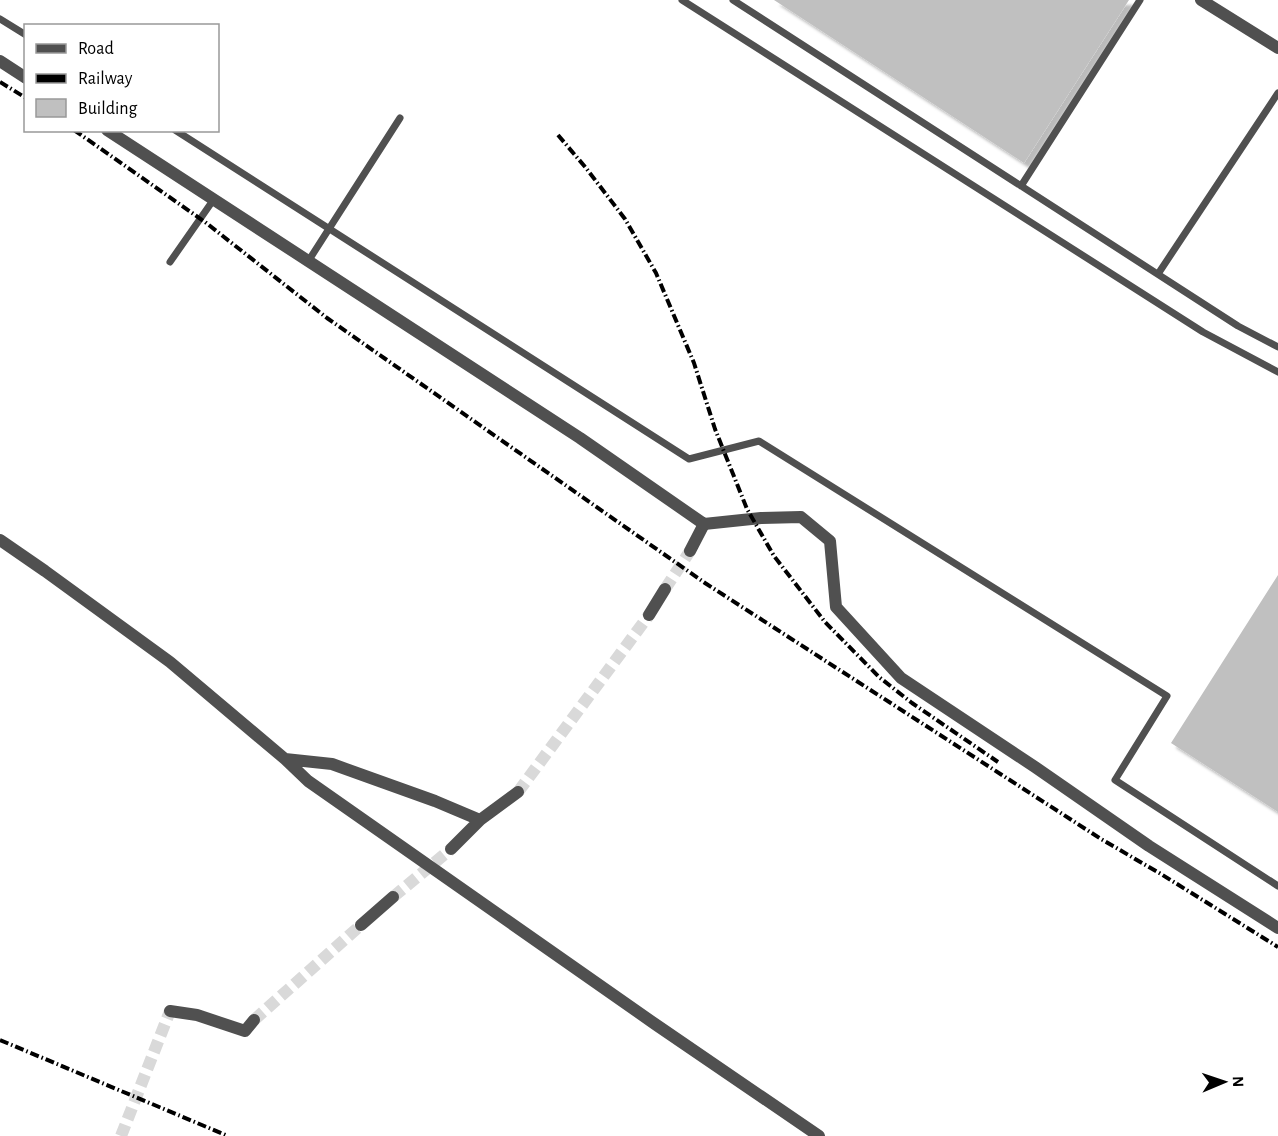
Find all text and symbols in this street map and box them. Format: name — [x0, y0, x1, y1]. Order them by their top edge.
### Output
legend — [24, 24, 219, 132]
text: Road — [78, 40, 114, 58]
text: Railway — [78, 70, 133, 88]
text: Building — [78, 100, 138, 118]
north arrow — [1194, 1052, 1254, 1112]
text: N — [1230, 1076, 1246, 1087]

